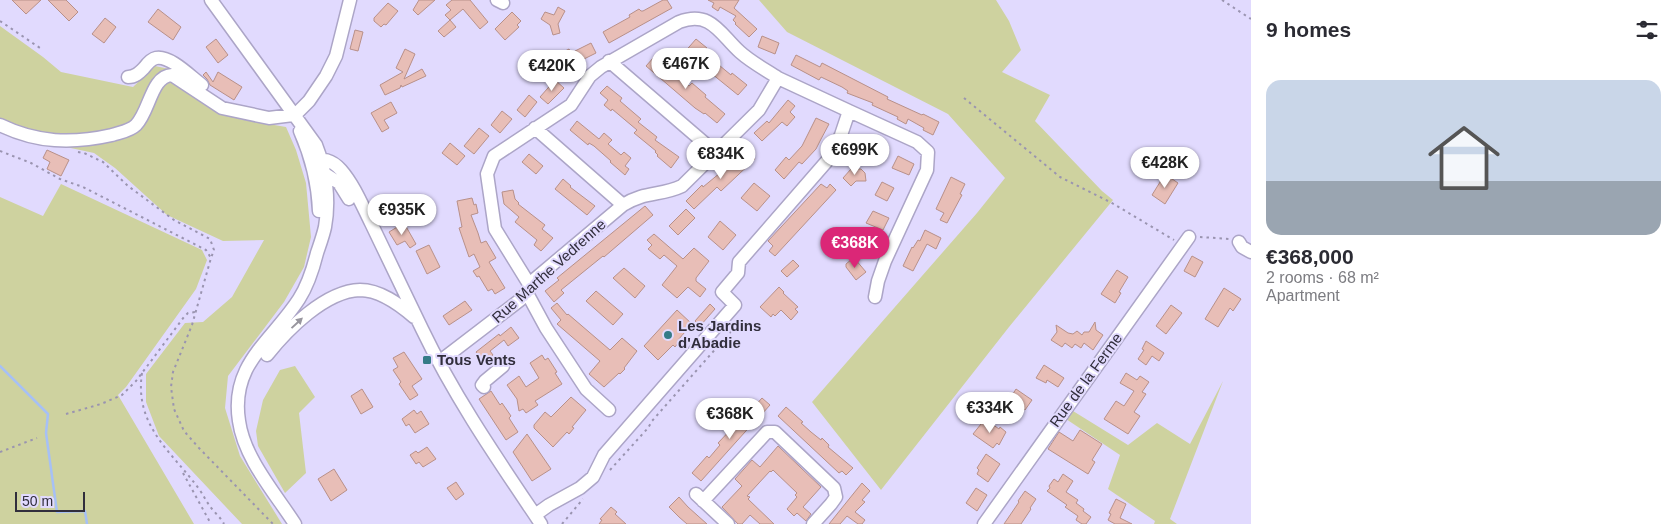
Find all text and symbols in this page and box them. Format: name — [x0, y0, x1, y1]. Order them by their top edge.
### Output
icon: filters — [1633, 16, 1661, 44]
text: 9 homes — [1266, 18, 1351, 41]
pin: €467K — [651, 48, 721, 90]
pin: €420K — [517, 49, 587, 92]
text: €467K — [662, 55, 710, 72]
text: €420K — [528, 57, 576, 74]
icon: home — [1419, 113, 1509, 203]
pin: €699K — [820, 134, 890, 176]
pin: €834K — [686, 138, 756, 180]
text: €699K — [831, 141, 879, 158]
text: €834K — [697, 145, 745, 162]
pin: €428K — [1130, 146, 1200, 189]
text: €428K — [1141, 154, 1189, 171]
pin: €935K — [367, 194, 437, 236]
text: €935K — [378, 201, 426, 218]
street label: Rue Marthe Vedrenne — [488, 215, 609, 326]
pin: €368K — [820, 226, 890, 269]
text: €368K — [831, 234, 879, 251]
text: €368,000 — [1266, 245, 1354, 268]
text: 2 rooms · 68 m² — [1266, 269, 1379, 286]
text: Apartment — [1266, 287, 1340, 304]
one-way arrow — [290, 317, 302, 329]
place label: Les Jardins d'Abadie — [678, 317, 761, 351]
marker: Les Jardins d'Abadie — [662, 329, 674, 341]
street label: Rue de la Ferme — [1046, 330, 1125, 430]
place label: Tous Vents — [437, 351, 516, 368]
marker: Tous Vents — [421, 354, 433, 366]
pin: €334K — [955, 392, 1025, 434]
pin: €368K — [695, 398, 765, 440]
text: €334K — [966, 399, 1014, 416]
text: €368K — [706, 405, 754, 422]
scale bar — [15, 489, 85, 512]
text: 50 m — [22, 493, 53, 509]

